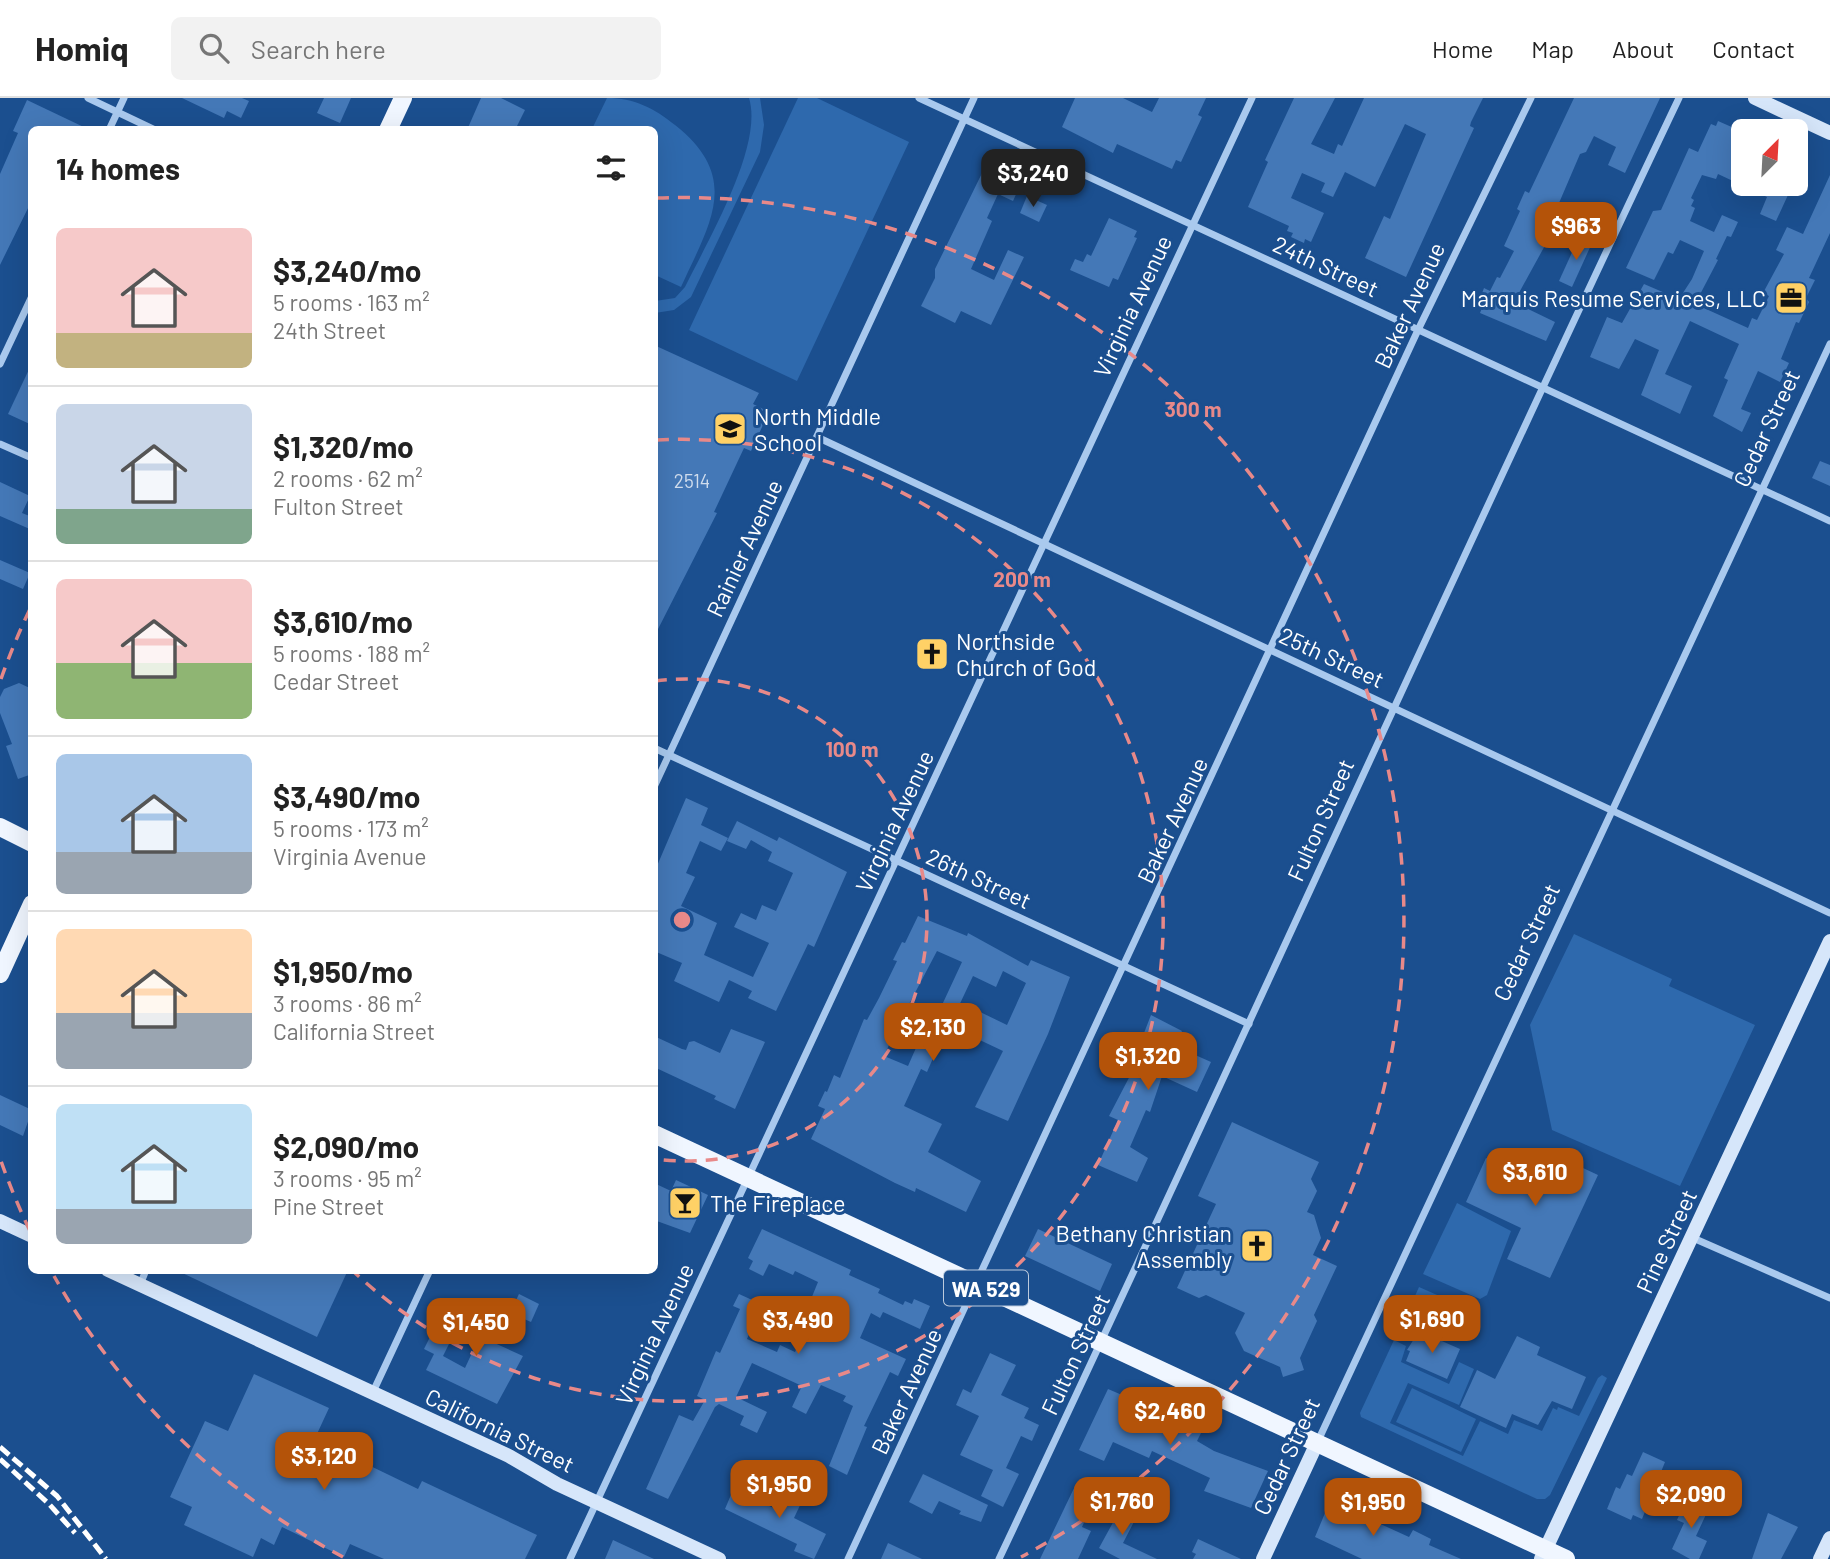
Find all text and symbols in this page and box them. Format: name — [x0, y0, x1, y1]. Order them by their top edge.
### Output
search box — [171, 17, 661, 80]
text: Homiq — [35, 28, 129, 68]
icon: search — [195, 29, 233, 67]
text: Search here — [251, 33, 386, 64]
text: Home — [1432, 34, 1493, 63]
text: Map — [1531, 34, 1574, 63]
text: About — [1612, 34, 1674, 63]
text: Contact — [1712, 34, 1795, 63]
north arrow — [1731, 119, 1808, 196]
map controls — [1731, 119, 1808, 196]
icon: filters — [592, 149, 630, 187]
text: 14 homes — [56, 150, 180, 186]
pin: $3,240 — [976, 150, 1090, 209]
text: $3,240 — [997, 158, 1069, 186]
pin: $963 — [1535, 202, 1617, 262]
text: $963 — [1551, 211, 1601, 239]
street label: 24th Street — [1269, 229, 1383, 303]
street label: Virginia Avenue — [1087, 231, 1177, 381]
street label: Baker Avenue — [1368, 238, 1450, 372]
text: $3,240/mo — [273, 252, 421, 288]
icon: home — [112, 256, 196, 340]
office icon: Marquis Resume Services, LLC — [1772, 279, 1810, 317]
place label: Marquis Resume Services, LLC — [1461, 284, 1766, 312]
text: 5 rooms · 163 m² — [273, 288, 430, 316]
text: 24th Street — [273, 316, 386, 344]
street label: Cedar Street — [1727, 365, 1805, 491]
text: 300 m — [1164, 396, 1222, 421]
place label: North Middle School — [754, 402, 881, 456]
school or university icon: North Middle School — [711, 410, 749, 448]
text: $1,320/mo — [273, 428, 414, 464]
icon: home — [112, 432, 196, 516]
text: 2 rooms · 62 m² — [273, 464, 423, 492]
house number: 2514 — [674, 469, 710, 492]
street label: Rainier Avenue — [700, 475, 788, 621]
text: Fulton Street — [273, 492, 404, 520]
text: 200 m — [993, 566, 1051, 591]
text: $3,610/mo — [273, 603, 413, 639]
icon: home — [112, 607, 196, 691]
street label: 25th Street — [1275, 621, 1389, 693]
place label: Northside Church of God — [956, 627, 1096, 681]
church icon: Northside Church of God — [913, 635, 951, 673]
text: 5 rooms · 188 m² — [273, 639, 430, 667]
text: Cedar Street — [273, 667, 399, 695]
text: 100 m — [825, 736, 879, 761]
street label: Virginia Avenue — [849, 746, 939, 896]
street label: Baker Avenue — [1131, 753, 1213, 887]
street label: Fulton Street — [1281, 755, 1359, 885]
text: $3,490/mo — [273, 778, 420, 814]
icon: home — [112, 782, 196, 866]
text: 5 rooms · 173 m² — [273, 814, 429, 842]
text: Virginia Avenue — [273, 842, 426, 870]
street label: 26th Street — [922, 842, 1036, 914]
street label: Cedar Street — [1487, 879, 1565, 1005]
centre of rings — [670, 908, 694, 932]
text: $1,950/mo — [273, 953, 413, 989]
icon: home — [112, 957, 196, 1041]
text: 3 rooms · 86 m² — [273, 989, 422, 1017]
pin: $2,130 — [876, 1004, 990, 1063]
text: $2,130 — [900, 1012, 966, 1040]
text: California Street — [273, 1017, 435, 1045]
pin: $1,320 — [1091, 1032, 1205, 1092]
text: $1,320 — [1115, 1041, 1181, 1069]
text: $2,090/mo — [273, 1128, 419, 1164]
icon: home — [112, 1132, 196, 1216]
pin: $3,610 — [1478, 1148, 1592, 1208]
text: $3,610 — [1502, 1157, 1568, 1185]
text: 3 rooms · 95 m² — [273, 1164, 422, 1192]
bar icon: The Fireplace — [666, 1184, 704, 1222]
street label: Pine Street — [1630, 1185, 1702, 1297]
place label: The Fireplace — [710, 1189, 846, 1217]
text: Pine Street — [273, 1192, 384, 1220]
place label: Bethany Christian Assembly — [1056, 1219, 1232, 1273]
church icon: Bethany Christian Assembly — [1238, 1227, 1276, 1265]
street label: Virginia Avenue — [609, 1259, 699, 1409]
road number: WA 529 — [944, 1270, 1028, 1306]
street label: Fulton Street — [1035, 1289, 1115, 1419]
pin: $3,490 — [741, 1296, 855, 1356]
pin: $1,690 — [1375, 1296, 1489, 1355]
pin: $1,450 — [419, 1298, 533, 1358]
text: $1,690 — [1399, 1304, 1465, 1332]
text: $3,490 — [763, 1305, 833, 1333]
text: $1,450 — [443, 1307, 509, 1335]
street label: Baker Avenue — [865, 1324, 947, 1458]
street label: California Street — [421, 1382, 579, 1478]
pin: $2,460 — [1113, 1388, 1227, 1447]
street label: Cedar Street — [1247, 1393, 1325, 1519]
text: $2,460 — [1134, 1396, 1206, 1424]
pin: $3,120 — [267, 1432, 381, 1492]
text: $3,120 — [291, 1441, 357, 1469]
pin: $1,950 — [722, 1460, 836, 1520]
text: $1,950 — [746, 1469, 812, 1497]
pin: $2,090 — [1634, 1470, 1748, 1530]
pin: $1,760 — [1065, 1478, 1179, 1537]
pin: $1,950 — [1316, 1478, 1430, 1538]
text: $2,090 — [1656, 1479, 1726, 1507]
text: $1,760 — [1090, 1486, 1154, 1514]
text: $1,950 — [1340, 1487, 1406, 1515]

